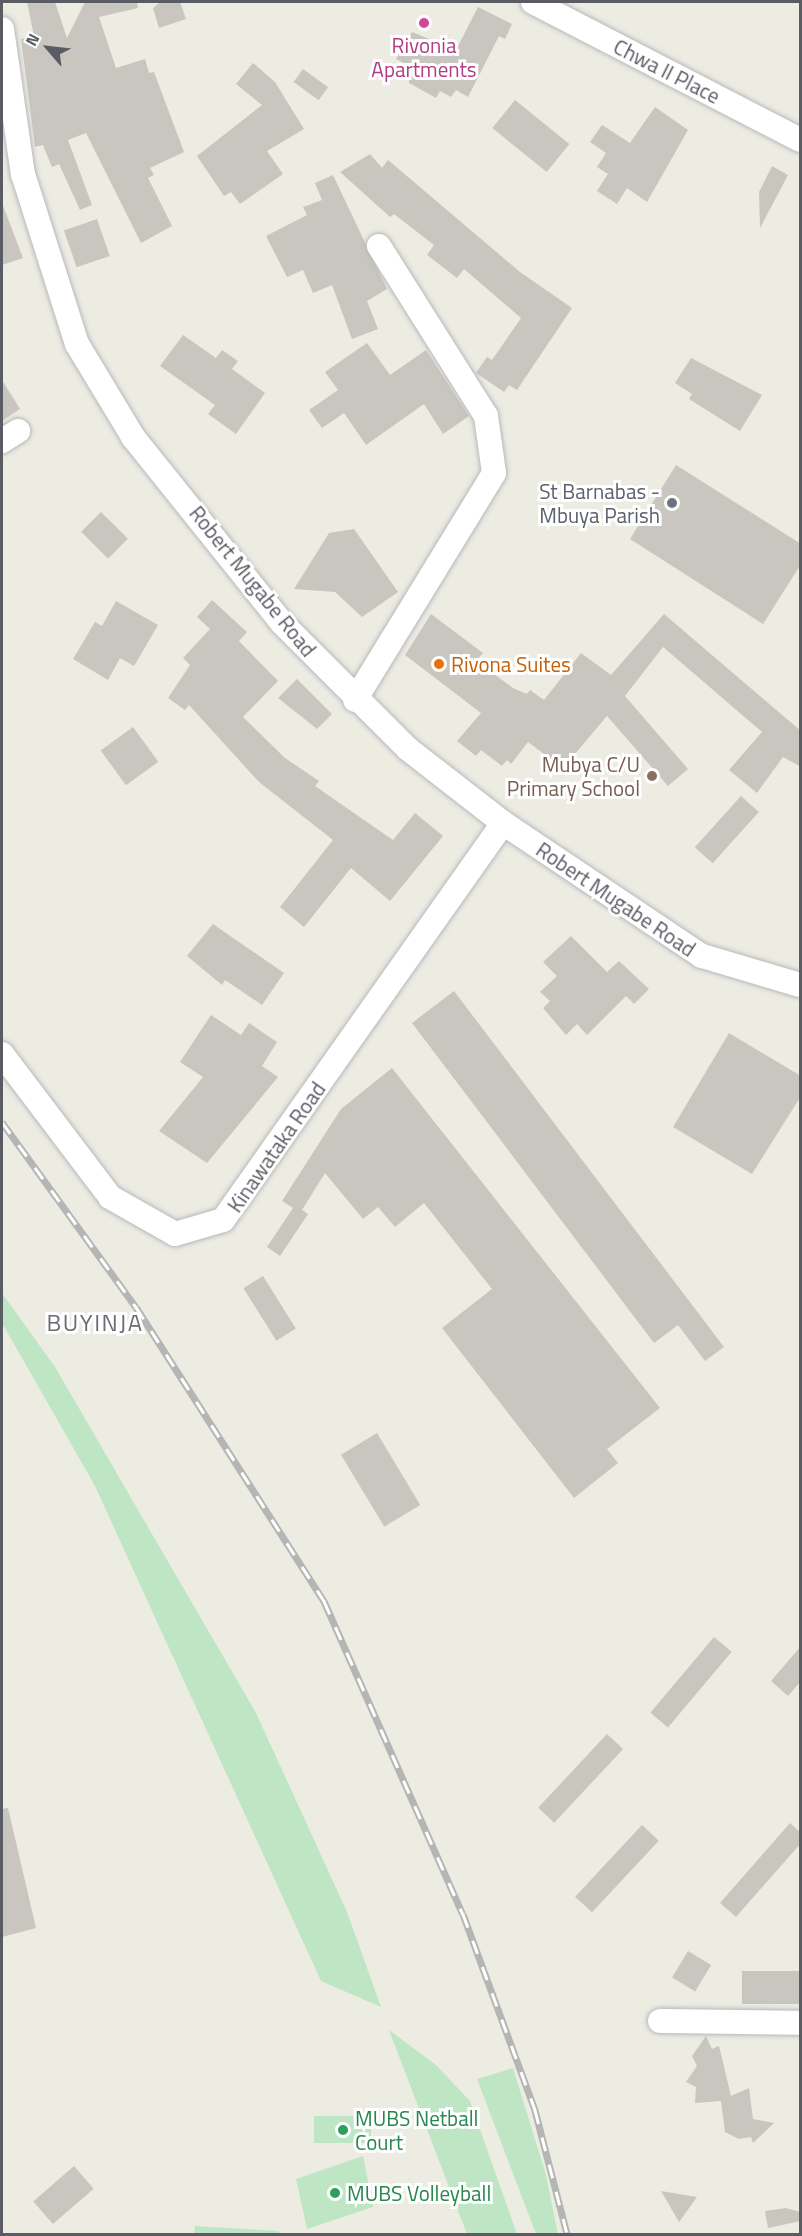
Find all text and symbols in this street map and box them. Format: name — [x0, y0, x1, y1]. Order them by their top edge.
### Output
marker: Rivonia Apartments — [417, 16, 431, 30]
north arrow — [18, 18, 78, 78]
text: N — [19, 29, 45, 50]
place label: Rivonia Apartments — [371, 32, 477, 82]
street label: Chwa II Place — [610, 33, 724, 109]
place label: St Barnabas - Mbuya Parish — [539, 478, 660, 528]
marker: St Barnabas - Mbuya Parish — [665, 496, 679, 510]
street label: Robert Mugabe Road — [184, 501, 322, 661]
place label: Rivona Suites — [451, 651, 571, 677]
marker: Rivona Suites — [432, 657, 446, 671]
place label: Mubya C/U Primary School — [507, 751, 640, 801]
marker: Mubya C/U Primary School — [645, 769, 659, 783]
street label: Robert Mugabe Road — [532, 836, 700, 962]
street label: Kinawataka Road — [222, 1077, 330, 1217]
district label: BUYINJA — [47, 1309, 143, 1337]
place label: MUBS Netball Court — [355, 2105, 478, 2155]
marker: MUBS Netball Court — [336, 2123, 350, 2137]
place label: MUBS Volleyball — [347, 2180, 491, 2206]
marker: MUBS Volleyball — [328, 2186, 342, 2200]

